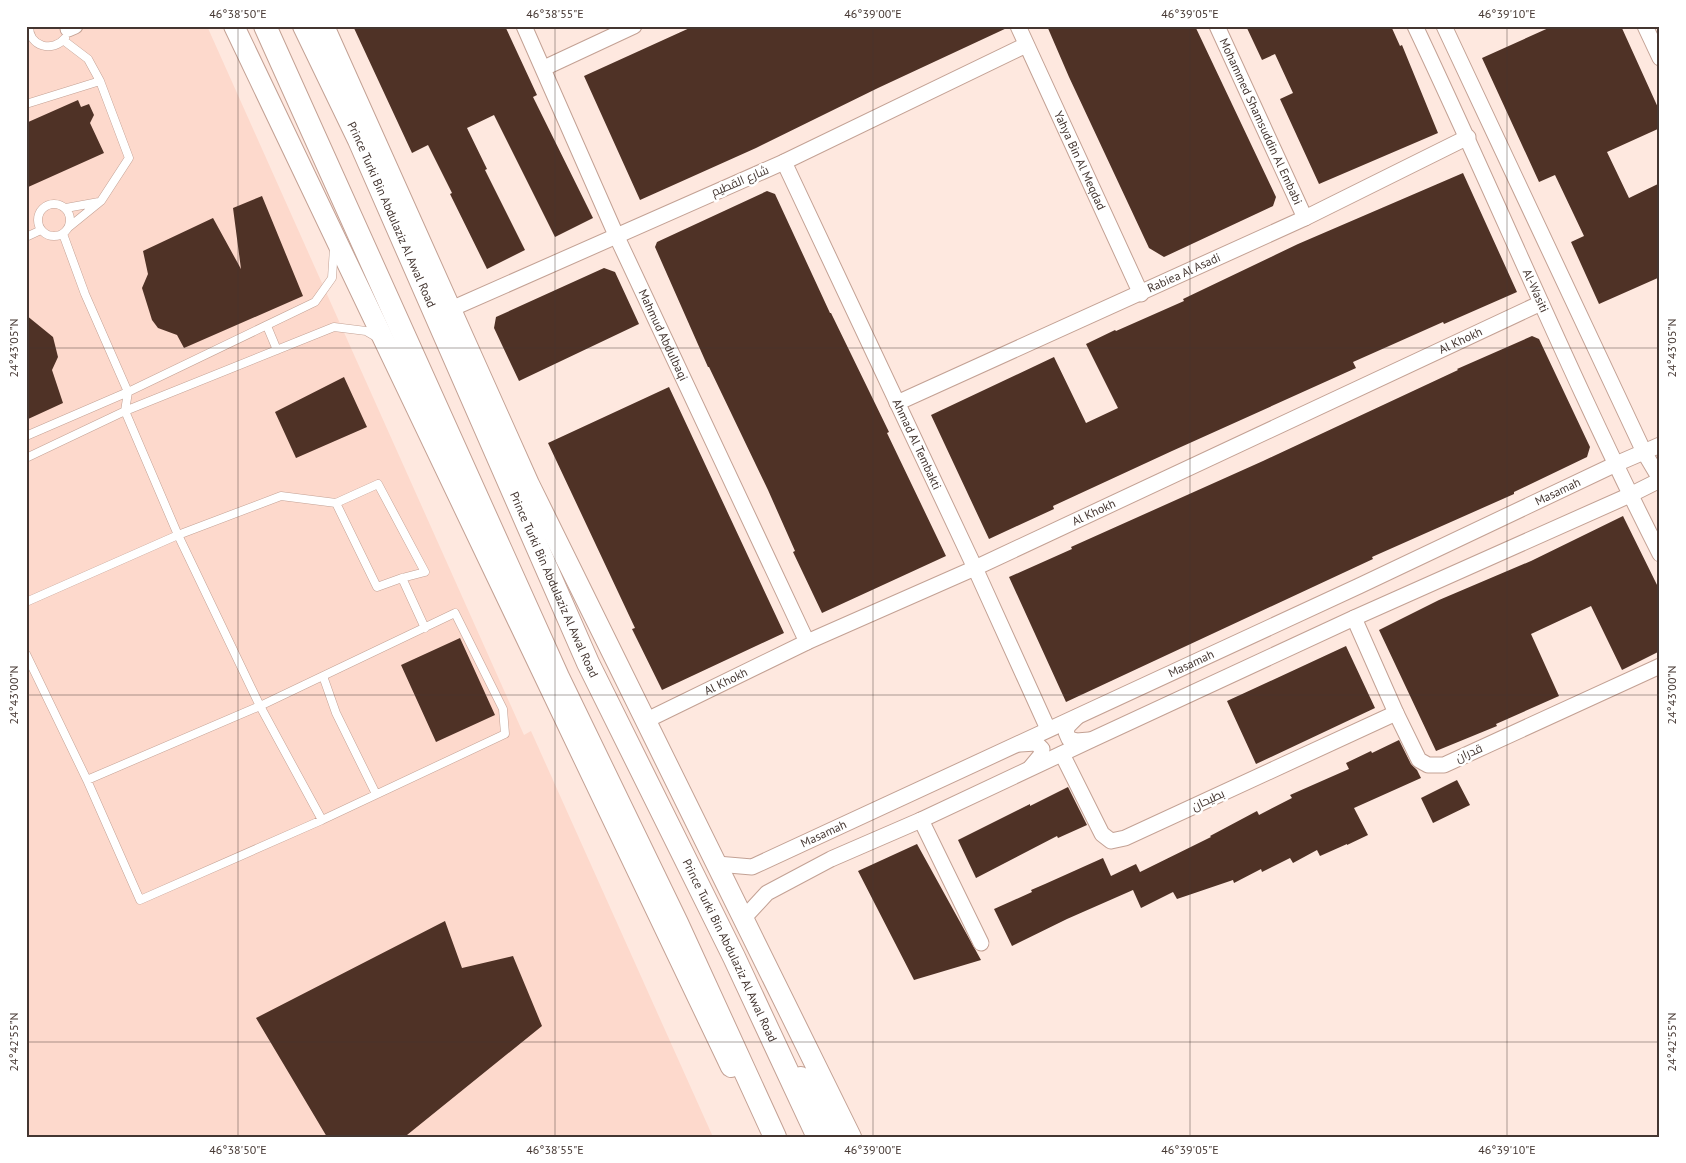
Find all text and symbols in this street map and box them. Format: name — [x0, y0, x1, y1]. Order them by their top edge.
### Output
text: 46°38'50"E — [209, 6, 267, 21]
text: 46°38'55"E — [526, 6, 584, 21]
text: 46°39'00"E — [844, 6, 902, 21]
text: 46°39'05"E — [1161, 6, 1219, 21]
text: 46°39'10"E — [1478, 6, 1536, 21]
street label: Mohammed Shamsuddin Al Embabi — [1217, 36, 1306, 207]
street label: Yahya Bin Al Meqdad — [1051, 108, 1109, 212]
street label: Prince Turki Bin Abdulaziz Al Awal Road — [344, 119, 439, 310]
street label: شارع القطيم — [709, 162, 771, 200]
street label: Rabiea Al Asadi — [1145, 249, 1223, 296]
street label: Al-Wasiti — [1520, 267, 1552, 315]
street label: Mahmud Abdulbaqi — [636, 287, 691, 383]
text: 24°43'05"N — [6, 318, 21, 378]
text: 24°43'05"N — [1664, 318, 1679, 378]
street label: Al Khokh — [1436, 324, 1485, 357]
street label: Ahmad Al Tembakti — [890, 396, 945, 492]
street label: Masamah — [1532, 474, 1583, 508]
street label: Prince Turki Bin Abdulaziz Al Awal Road — [507, 489, 602, 680]
street label: Al Khokh — [1069, 495, 1118, 529]
street label: Masamah — [1166, 646, 1216, 680]
street label: Al Khokh — [702, 664, 750, 698]
text: 24°43'00"N — [6, 665, 21, 725]
text: 24°43'00"N — [1664, 665, 1679, 725]
street label: قدران — [1453, 740, 1485, 765]
street label: بطيحان — [1189, 785, 1227, 814]
street label: Masamah — [798, 816, 849, 850]
street label: Prince Turki Bin Abdulaziz Al Awal Road — [679, 856, 781, 1044]
text: 24°42'55"N — [6, 1012, 21, 1072]
text: 24°42'55"N — [1664, 1012, 1679, 1072]
text: 46°38'50"E — [209, 1142, 267, 1157]
text: 46°38'55"E — [526, 1142, 584, 1157]
text: 46°39'00"E — [844, 1142, 902, 1157]
text: 46°39'05"E — [1161, 1142, 1219, 1157]
text: 46°39'10"E — [1478, 1142, 1536, 1157]

